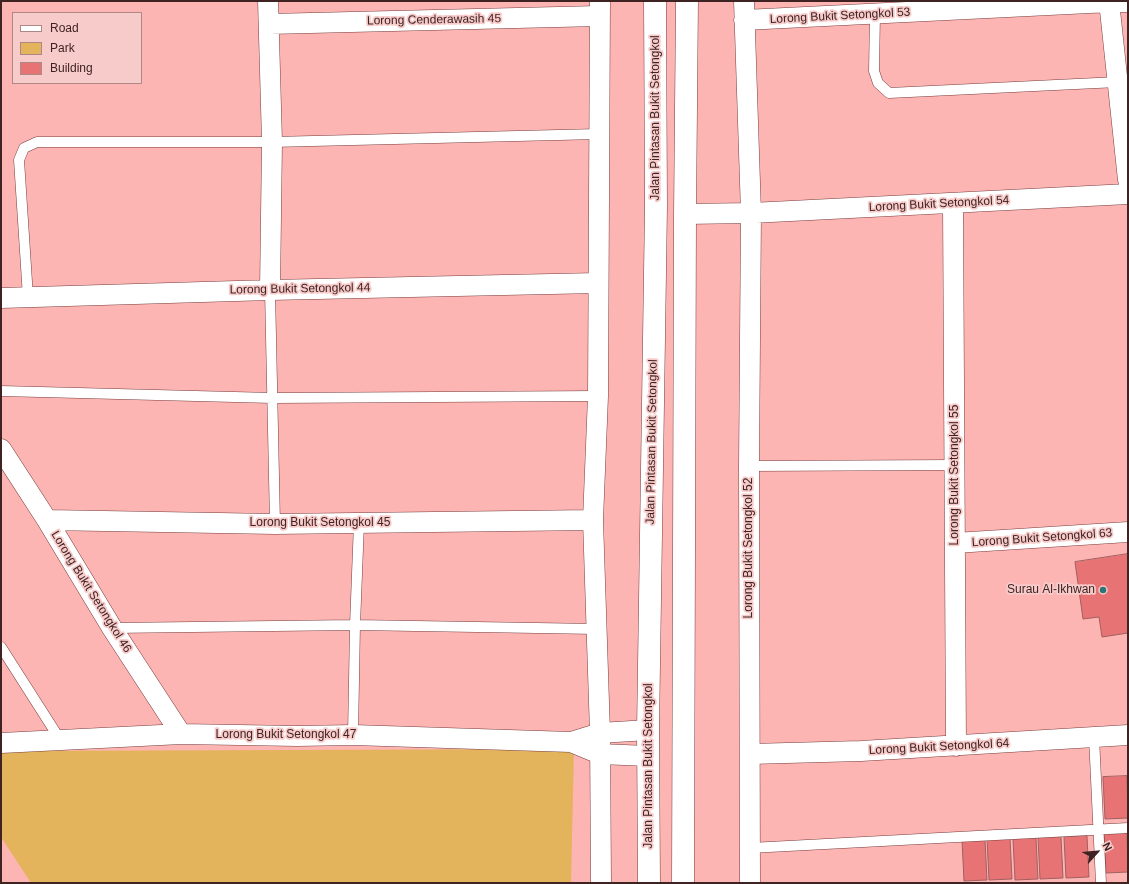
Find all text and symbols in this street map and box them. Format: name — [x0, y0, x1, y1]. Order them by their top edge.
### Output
street label: Lorong Bukit Setongkol 53 — [769, 5, 911, 27]
legend — [12, 12, 142, 84]
street label: Lorong Cenderawasih 45 — [367, 12, 501, 28]
text: Road — [50, 21, 79, 35]
street label: Jalan Pintasan Bukit Setongkol — [649, 35, 663, 201]
text: Park — [50, 41, 75, 55]
text: Building — [50, 61, 93, 75]
street label: Lorong Bukit Setongkol 54 — [868, 193, 1010, 215]
street label: Lorong Bukit Setongkol 44 — [230, 281, 370, 297]
street label: Jalan Pintasan Bukit Setongkol — [643, 359, 661, 525]
street label: Lorong Bukit Setongkol 55 — [948, 405, 962, 545]
street label: Lorong Bukit Setongkol 52 — [742, 478, 756, 618]
street label: Lorong Bukit Setongkol 45 — [250, 516, 390, 530]
street label: Lorong Bukit Setongkol 63 — [971, 526, 1113, 550]
street label: Lorong Bukit Setongkol 46 — [48, 528, 134, 656]
place label: Surau Al-Ikhwan — [1007, 583, 1095, 597]
marker: Surau Al-Ikhwan — [1098, 585, 1108, 595]
street label: Jalan Pintasan Bukit Setongkol — [642, 683, 656, 849]
street label: Lorong Bukit Setongkol 47 — [216, 728, 356, 742]
street label: Lorong Bukit Setongkol 64 — [868, 736, 1010, 758]
north arrow — [1077, 832, 1117, 872]
text: N — [1101, 840, 1115, 853]

